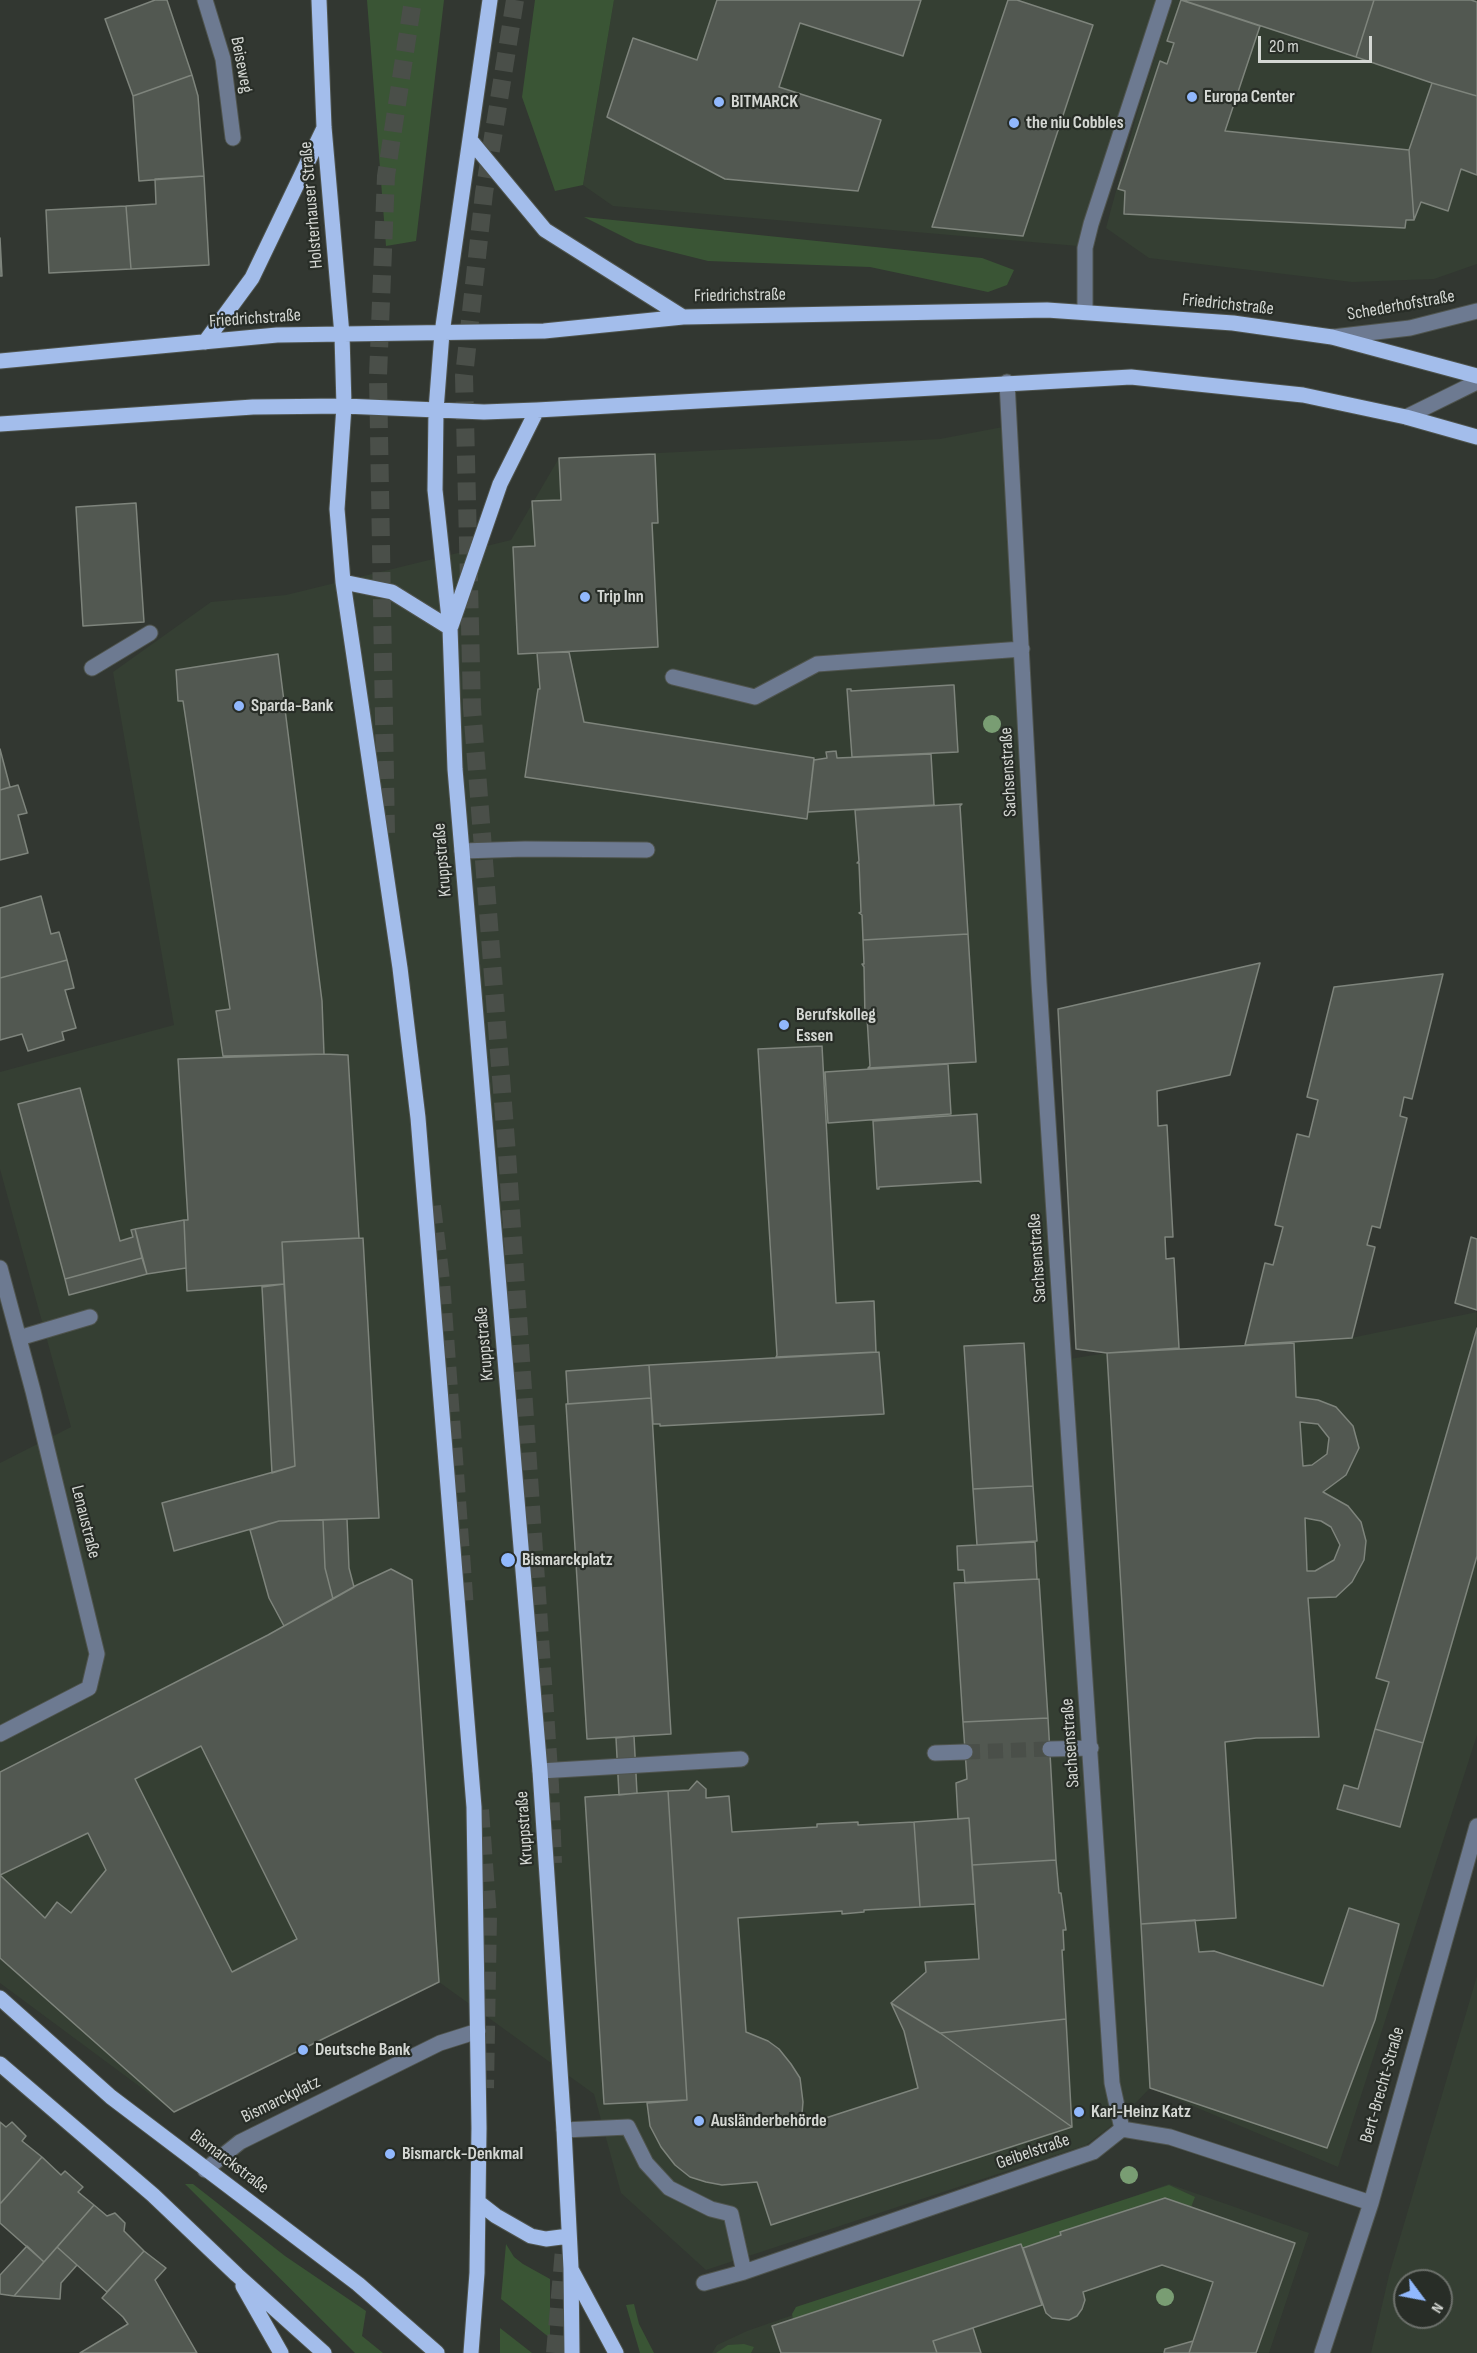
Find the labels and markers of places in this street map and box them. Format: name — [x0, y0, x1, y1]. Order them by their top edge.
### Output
place label: Europa Center — [1204, 86, 1295, 108]
marker: Europa Center — [1185, 90, 1199, 104]
place label: BITMARCK — [731, 91, 798, 113]
marker: BITMARCK — [712, 95, 726, 109]
place label: the niu Cobbles — [1026, 112, 1124, 134]
marker: the niu Cobbles — [1007, 116, 1021, 130]
place label: Trip Inn — [597, 586, 644, 608]
marker: Trip Inn — [578, 590, 592, 604]
place label: Sparda-Bank — [251, 695, 333, 717]
marker: Sparda-Bank — [232, 699, 246, 713]
place label: Berufskolleg Essen — [796, 1004, 876, 1046]
marker: Berufskolleg Essen — [777, 1018, 791, 1032]
place label: Bismarckplatz — [522, 1549, 613, 1571]
marker: Bismarckplatz — [499, 1551, 517, 1569]
place label: Deutsche Bank — [315, 2039, 410, 2061]
marker: Deutsche Bank — [296, 2043, 310, 2057]
place label: Karl-Heinz Katz — [1091, 2101, 1191, 2123]
marker: Karl-Heinz Katz — [1072, 2105, 1086, 2119]
place label: Ausländerbehörde — [711, 2110, 827, 2132]
marker: Ausländerbehörde — [692, 2114, 706, 2128]
place label: Bismarck-Denkmal — [402, 2143, 523, 2165]
marker: Bismarck-Denkmal — [383, 2147, 397, 2161]

